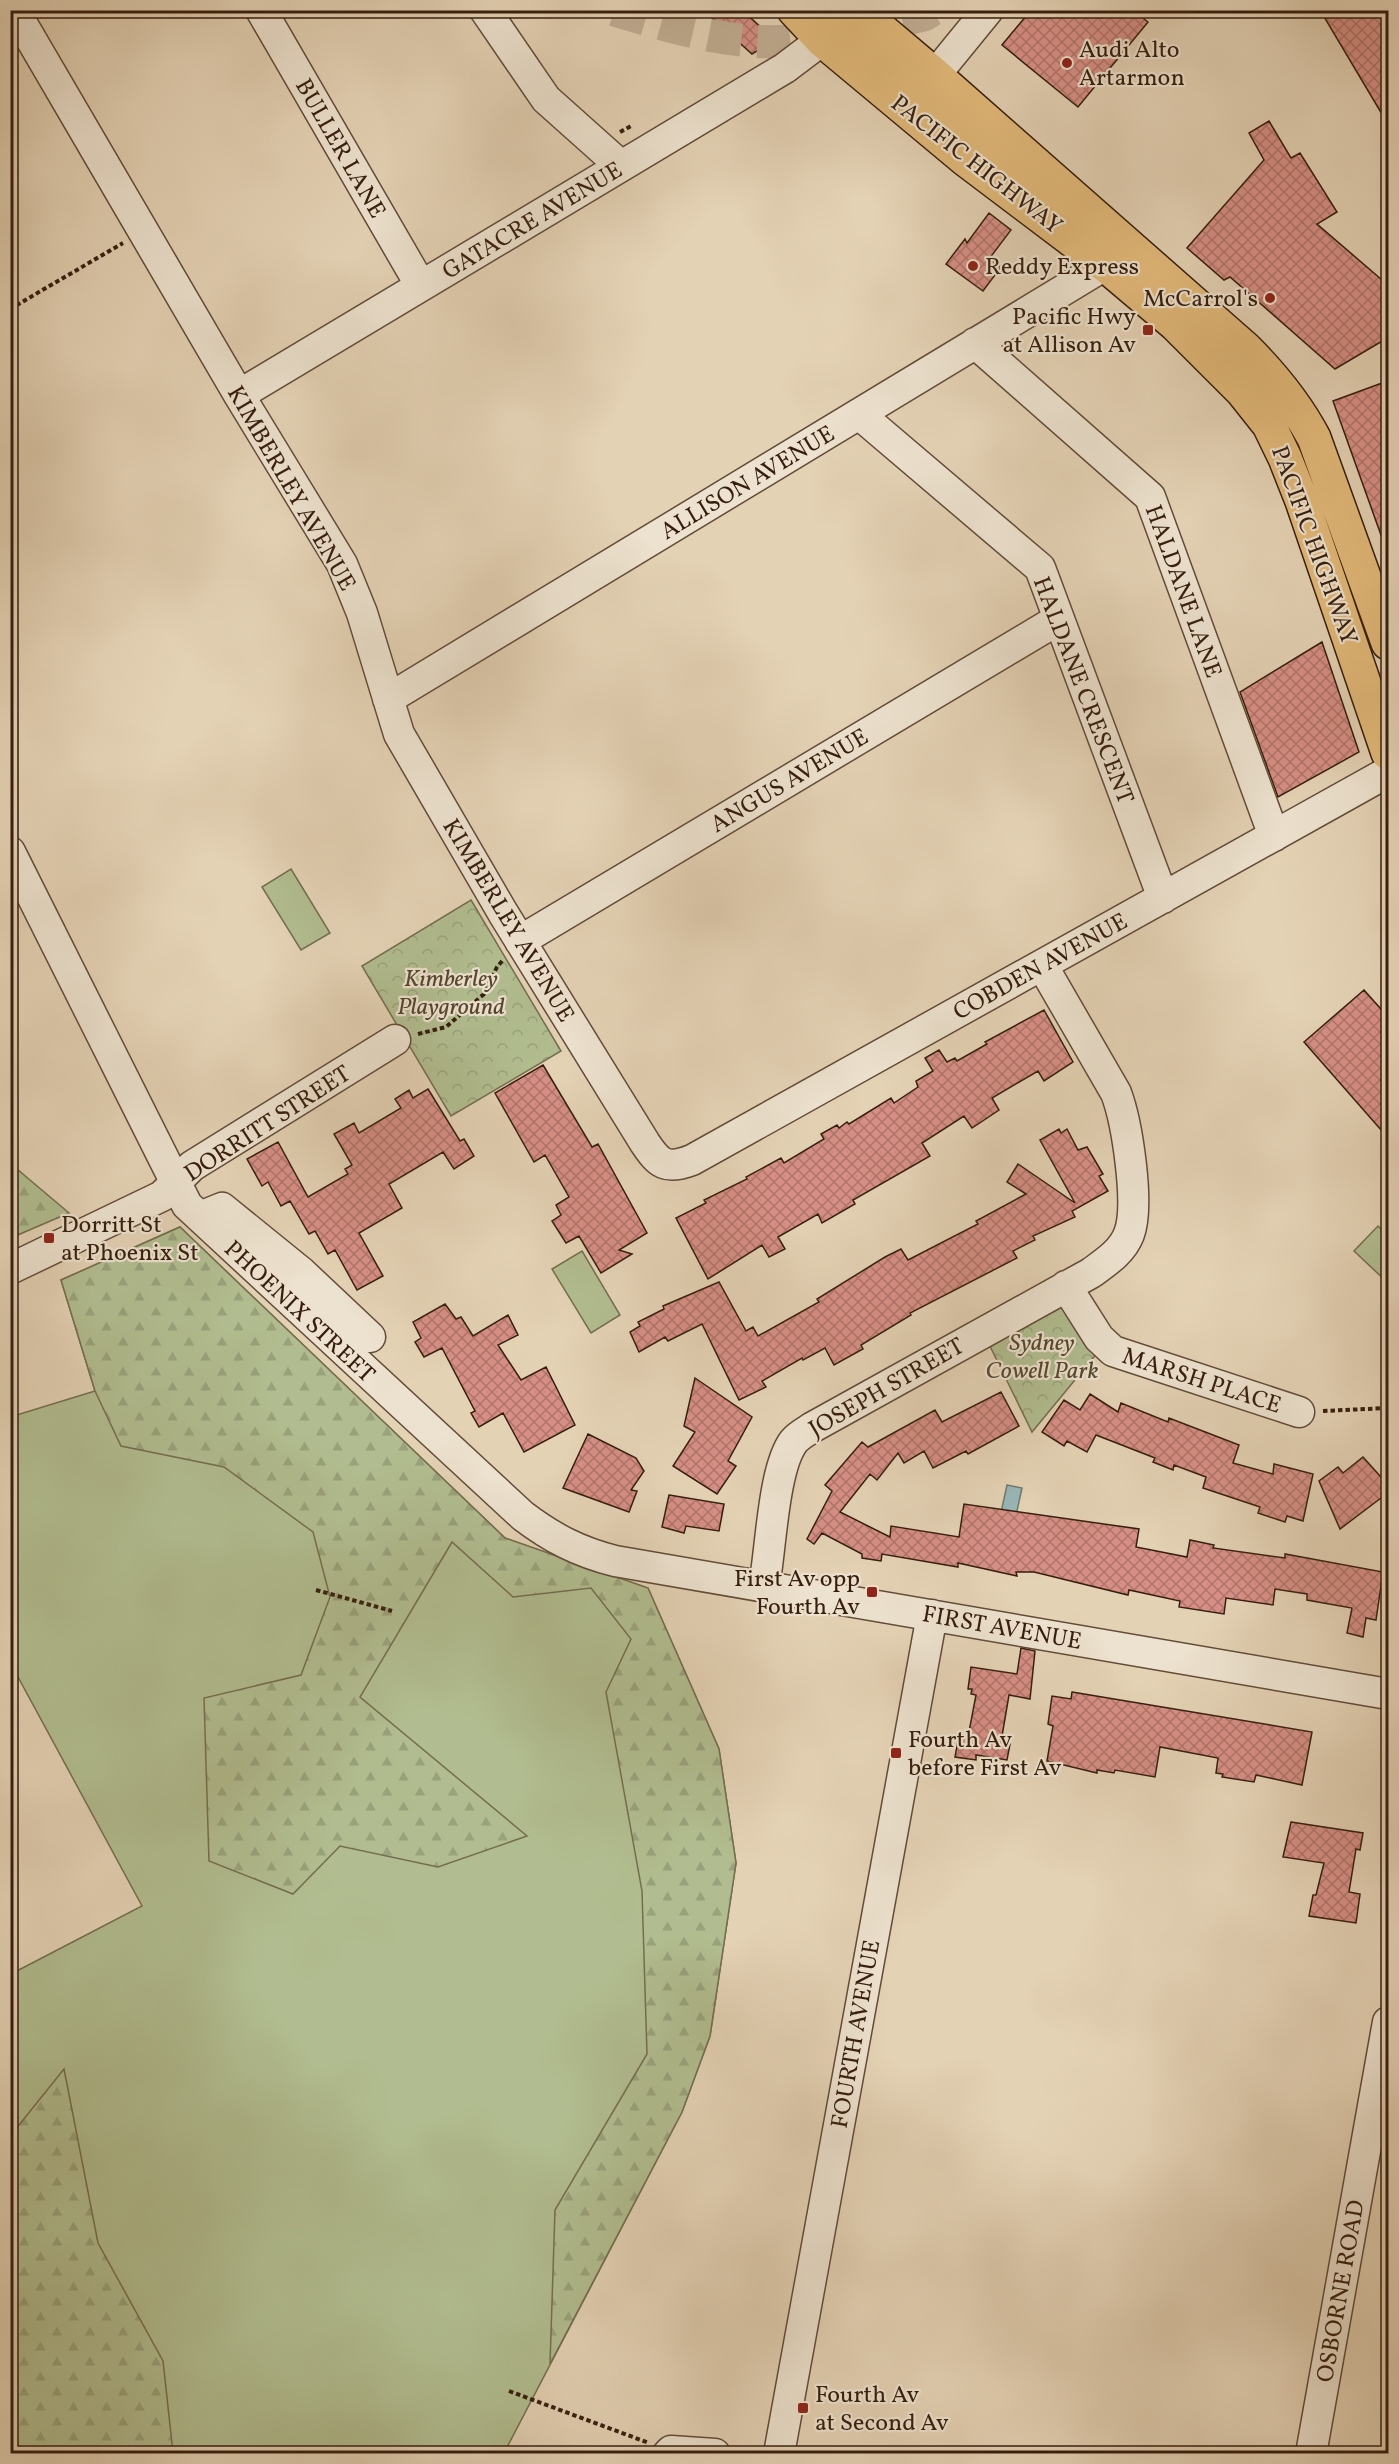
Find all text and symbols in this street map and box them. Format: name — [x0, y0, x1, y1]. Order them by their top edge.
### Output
place label: Audi Alto Artarmon — [1079, 34, 1185, 96]
marker: Audi Alto Artarmon — [1060, 56, 1074, 70]
street label: BULLER LANE — [285, 73, 393, 225]
street label: PACIFIC HIGHWAY — [883, 88, 1069, 244]
street label: GATACRE AVENUE — [437, 154, 630, 289]
place label: Reddy Express — [985, 251, 1139, 285]
marker: Reddy Express — [966, 259, 980, 273]
place label: McCarrol's — [1143, 283, 1258, 317]
marker: McCarrol's — [1263, 291, 1277, 305]
place label: Pacific Hwy at Allison Av — [1002, 301, 1136, 363]
marker: Pacific Hwy at Allison Av — [1141, 323, 1155, 337]
street label: KIMBERLEY AVENUE — [218, 380, 363, 598]
street label: ALLISON AVENUE — [654, 418, 842, 549]
street label: PACIFIC HIGHWAY — [1261, 441, 1365, 650]
street label: HALDANE LANE — [1135, 500, 1229, 683]
street label: HALDANE CRESCENT — [1023, 572, 1141, 809]
street label: ANGUS AVENUE — [705, 721, 876, 842]
street label: KIMBERLEY AVENUE — [433, 813, 582, 1029]
street label: COBDEN AVENUE — [948, 906, 1134, 1030]
park label: Kimberley Playground — [397, 963, 505, 1025]
street label: DORRITT STREET — [178, 1058, 358, 1191]
place label: Dorritt St at Phoenix St — [61, 1209, 199, 1271]
marker: Dorritt St at Phoenix St — [42, 1231, 56, 1245]
street label: PHOENIX STREET — [216, 1233, 382, 1392]
park label: Sydney Cowell Park — [985, 1327, 1099, 1389]
street label: JOSEPH STREET — [803, 1330, 971, 1447]
street label: MARSH PLACE — [1117, 1340, 1285, 1424]
place label: First Av opp Fourth Av — [734, 1563, 860, 1625]
marker: First Av opp Fourth Av — [865, 1585, 879, 1599]
street label: FIRST AVENUE — [919, 1598, 1084, 1660]
place label: Fourth Av before First Av — [908, 1724, 1062, 1786]
marker: Fourth Av before First Av — [889, 1746, 903, 1760]
street label: FOURTH AVENUE — [824, 1937, 890, 2131]
street label: OSBORNE ROAD — [1309, 2197, 1375, 2385]
place label: Fourth Av at Second Av — [815, 2379, 949, 2441]
marker: Fourth Av at Second Av — [796, 2401, 810, 2415]

